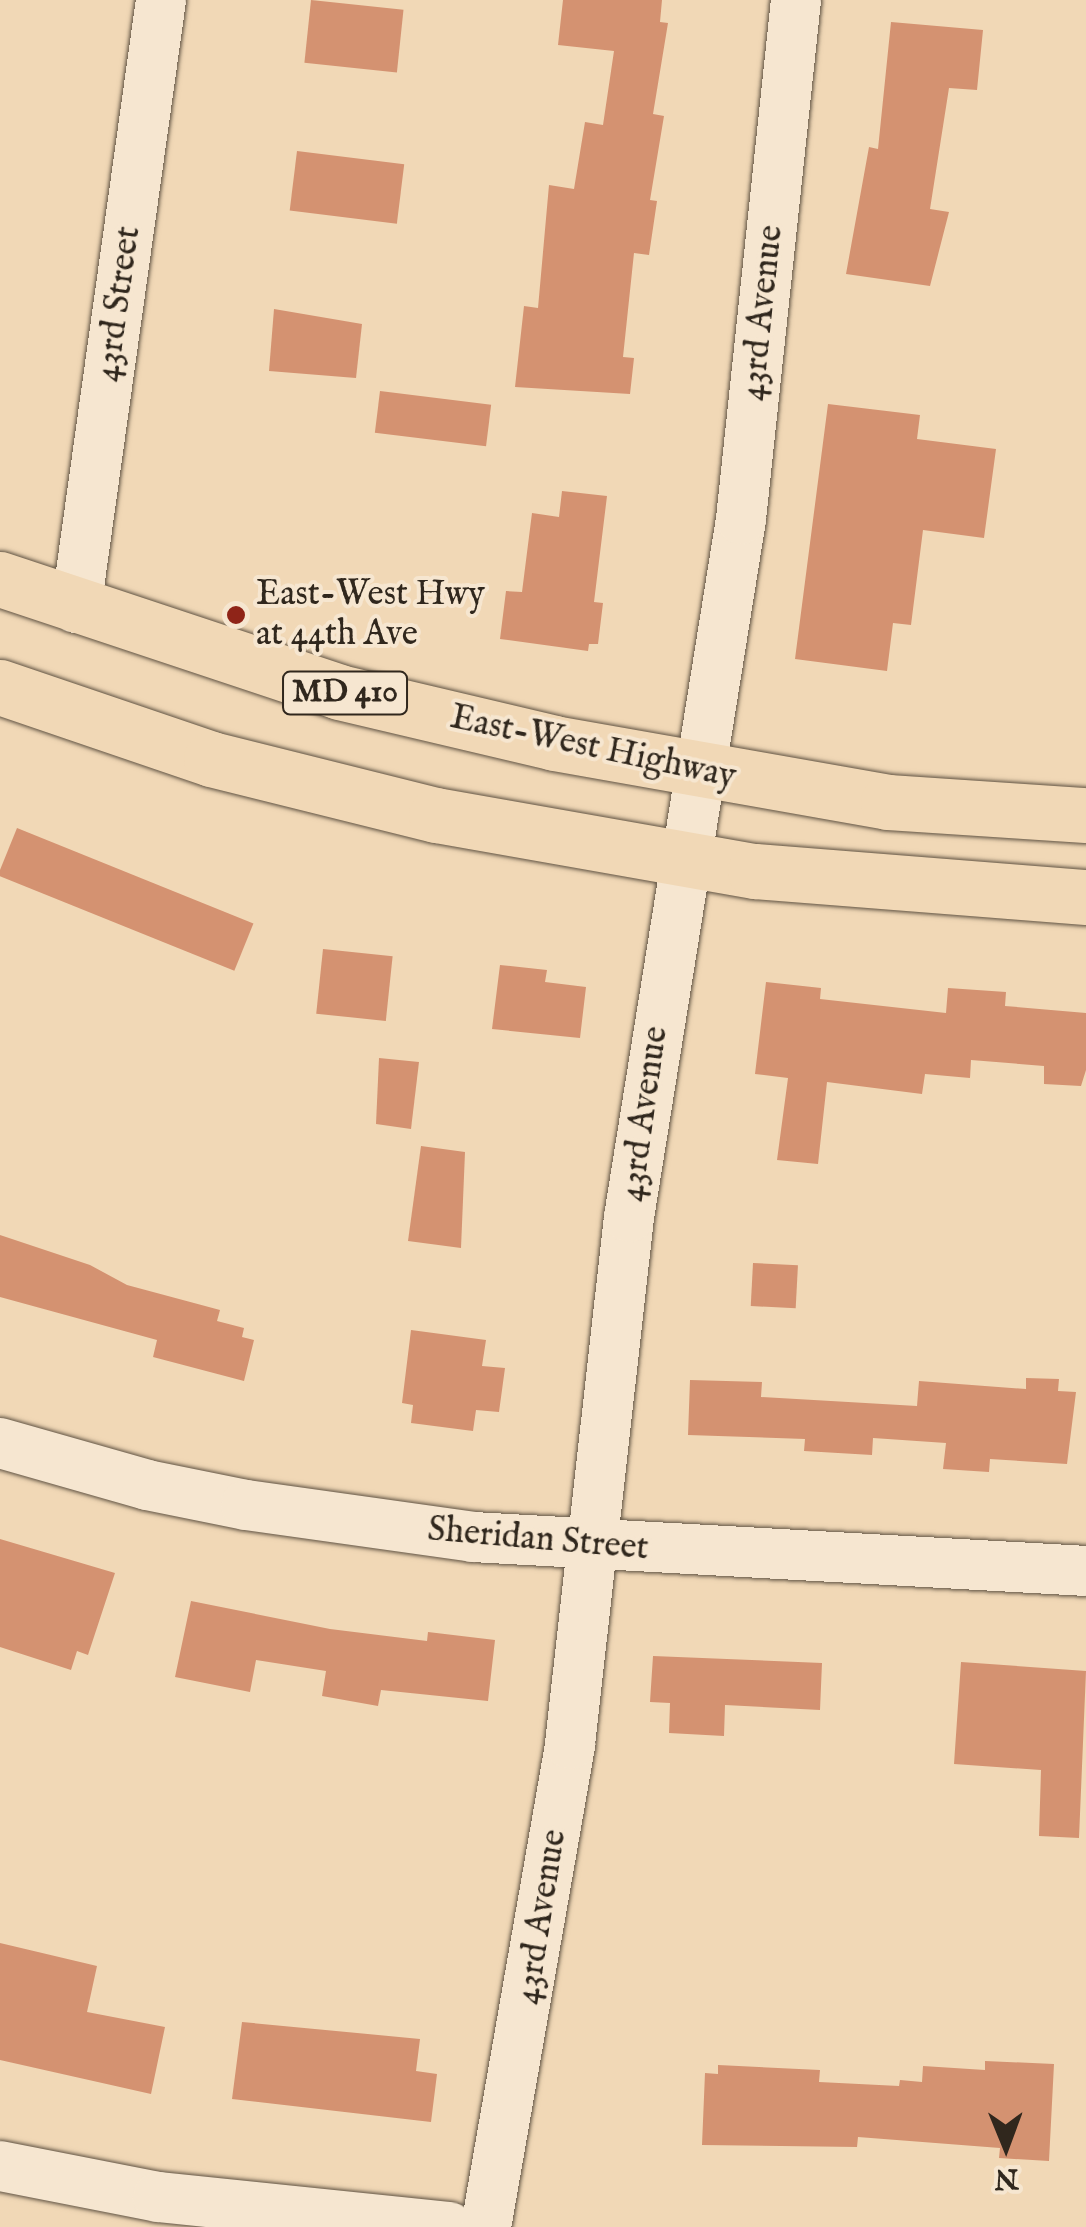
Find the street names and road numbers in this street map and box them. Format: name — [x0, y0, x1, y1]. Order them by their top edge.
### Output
street label: 43rd Avenue — [733, 223, 793, 403]
street label: 43rd Street — [87, 224, 151, 384]
road number: MD 410 — [280, 666, 410, 720]
street label: East-West Highway — [446, 697, 740, 799]
street label: 43rd Avenue — [612, 1024, 678, 1204]
street label: Sheridan Street — [426, 1509, 650, 1571]
street label: 43rd Avenue — [507, 1827, 577, 2007]

